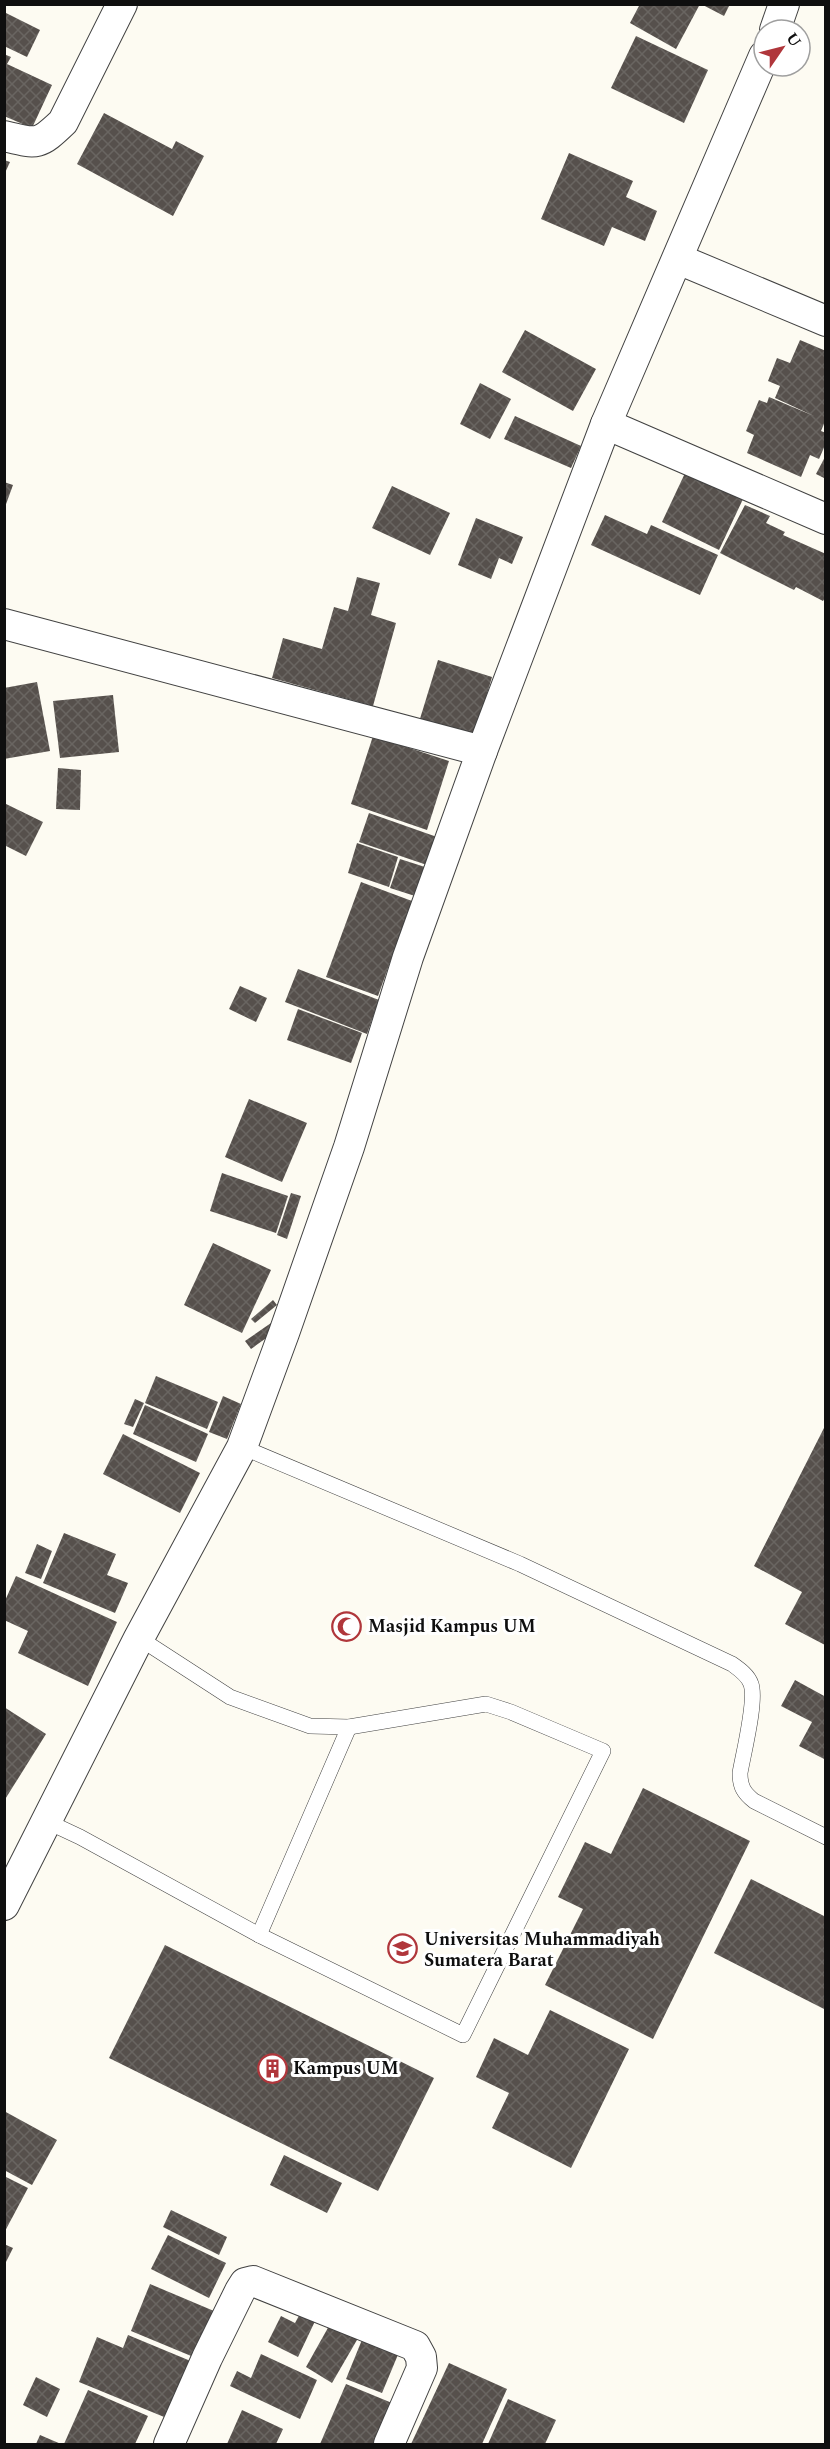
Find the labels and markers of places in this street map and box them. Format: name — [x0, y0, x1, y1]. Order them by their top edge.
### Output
mosque icon: Masjid Kampus UM — [331, 1610, 363, 1642]
place label: Masjid Kampus UM — [368, 1613, 536, 1640]
place label: Universitas Muhammadiyah Sumatera Barat — [424, 1926, 660, 1974]
school or university icon: Universitas Muhammadiyah Sumatera Barat — [387, 1933, 419, 1965]
building icon: Kampus UM — [256, 2052, 288, 2084]
place label: Kampus UM — [293, 2055, 399, 2082]

